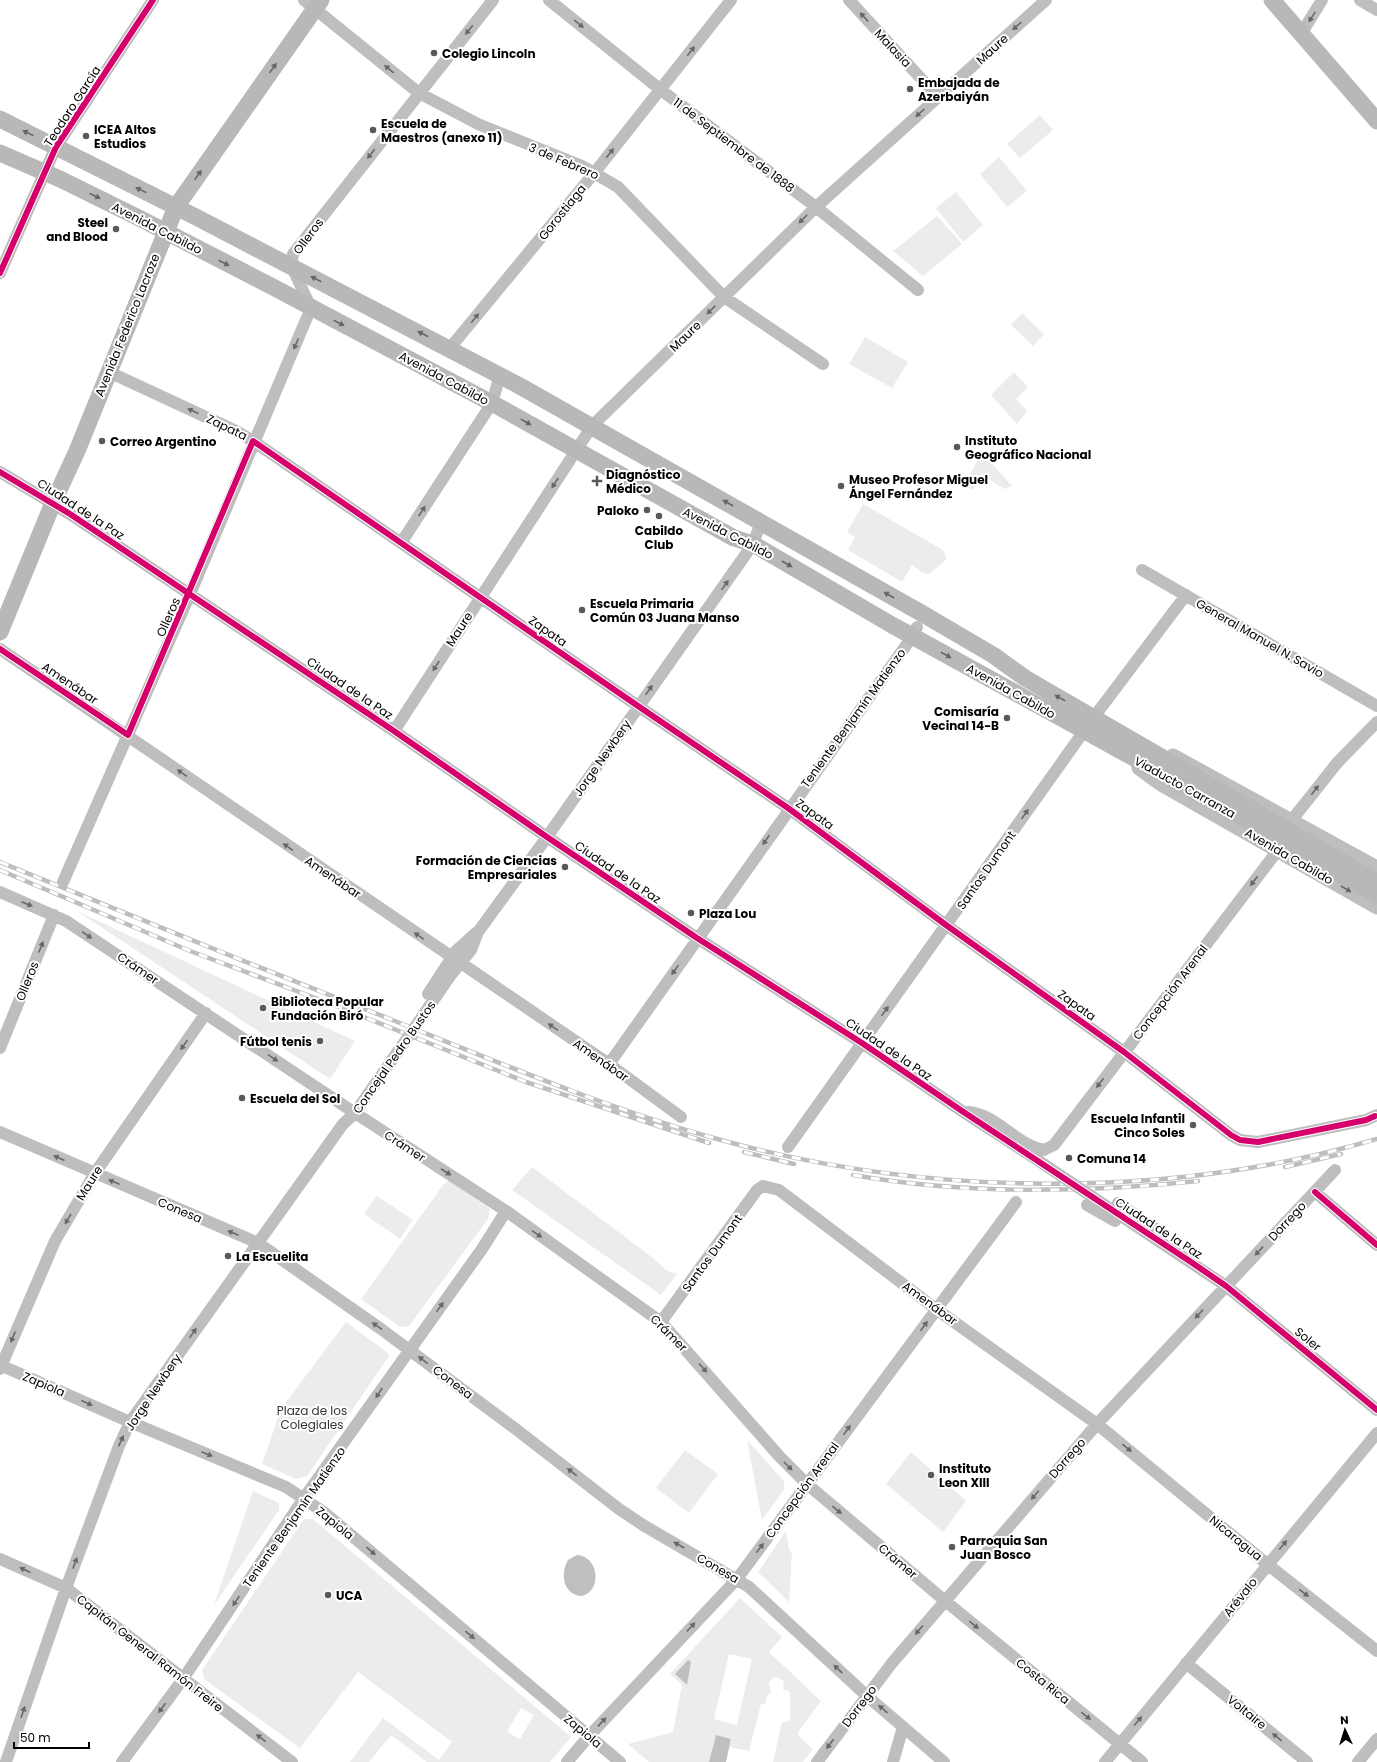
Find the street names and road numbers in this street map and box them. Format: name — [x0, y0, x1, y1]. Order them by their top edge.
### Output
street label: Malasia — [871, 25, 915, 71]
street label: Maure — [972, 30, 1012, 68]
street label: Teodoro García — [40, 62, 104, 150]
street label: 11 de Septiembre de 1888 — [670, 94, 798, 196]
street label: 3 de Febrero — [526, 139, 602, 184]
street label: Gorostiaga — [534, 181, 590, 243]
street label: Avenida Cabildo — [109, 198, 205, 258]
street label: Olleros — [289, 214, 327, 258]
street label: Avenida Federico Lacroze — [91, 251, 163, 399]
street label: Maure — [665, 317, 705, 355]
street label: Avenida Cabildo — [396, 347, 492, 409]
street label: Zapata — [204, 410, 250, 444]
street label: Ciudad de la Paz — [34, 474, 128, 544]
street label: Avenida Cabildo — [680, 503, 776, 563]
street label: General Manuel N. Savio — [1193, 594, 1327, 682]
street label: Olleros — [152, 595, 184, 639]
street label: Maure — [442, 608, 476, 650]
street label: Zapata — [525, 612, 571, 650]
street label: Teniente Benjamín Matienzo — [797, 645, 910, 791]
street label: Ciudad de la Paz — [303, 653, 397, 723]
street label: Amenábar — [39, 658, 102, 708]
street label: Avenida Cabildo — [963, 659, 1059, 723]
street label: Jorge Newbery — [569, 716, 635, 800]
street label: Viaducto Carranza — [1131, 752, 1239, 822]
street label: Zapata — [792, 794, 838, 834]
street label: Avenida Cabildo — [1242, 824, 1337, 888]
street label: Santos Dumont — [952, 827, 1020, 913]
street label: Ciudad de la Paz — [571, 837, 665, 907]
street label: Amenábar — [302, 852, 365, 902]
street label: Concepción Arenal — [1129, 941, 1211, 1043]
street label: Crámer — [114, 948, 162, 988]
street label: Olleros — [11, 959, 43, 1003]
street label: Zapata — [1054, 985, 1100, 1025]
street label: Concejal Pedro Bustos — [349, 997, 439, 1117]
street label: Ciudad de la Paz — [842, 1014, 936, 1084]
street label: Amenábar — [570, 1035, 633, 1086]
street label: Crámer — [381, 1126, 429, 1166]
street label: Maure — [72, 1162, 106, 1204]
street label: Conesa — [155, 1193, 205, 1227]
street label: Ciudad de la Paz — [1112, 1193, 1206, 1263]
street label: Dorrego — [1264, 1197, 1310, 1244]
street label: Santos Dumont — [678, 1211, 746, 1295]
street label: Amenábar — [899, 1277, 961, 1329]
street label: Crámer — [647, 1311, 692, 1356]
street label: Soler — [1291, 1323, 1325, 1355]
street label: Jorge Newbery — [121, 1350, 185, 1434]
street label: Conesa — [429, 1361, 477, 1403]
street label: Zapiola — [20, 1367, 68, 1401]
street label: Dorrego — [1045, 1434, 1089, 1482]
street label: Concepción Arenal — [761, 1438, 843, 1542]
street label: Teniente Benjamín Matienzo — [239, 1443, 349, 1591]
street label: Zapiola — [312, 1502, 358, 1544]
street label: Nicaragua — [1206, 1511, 1266, 1565]
street label: Crámer — [875, 1540, 922, 1583]
street label: Conesa — [694, 1549, 742, 1587]
street label: Arévalo — [1219, 1574, 1261, 1620]
street label: Capitán General Ramón Freire — [73, 1590, 227, 1716]
street label: Costa Rica — [1013, 1654, 1073, 1708]
street label: Dorrego — [838, 1681, 881, 1730]
street label: Voltaire — [1224, 1691, 1270, 1733]
street label: Zapiola — [561, 1710, 605, 1752]

